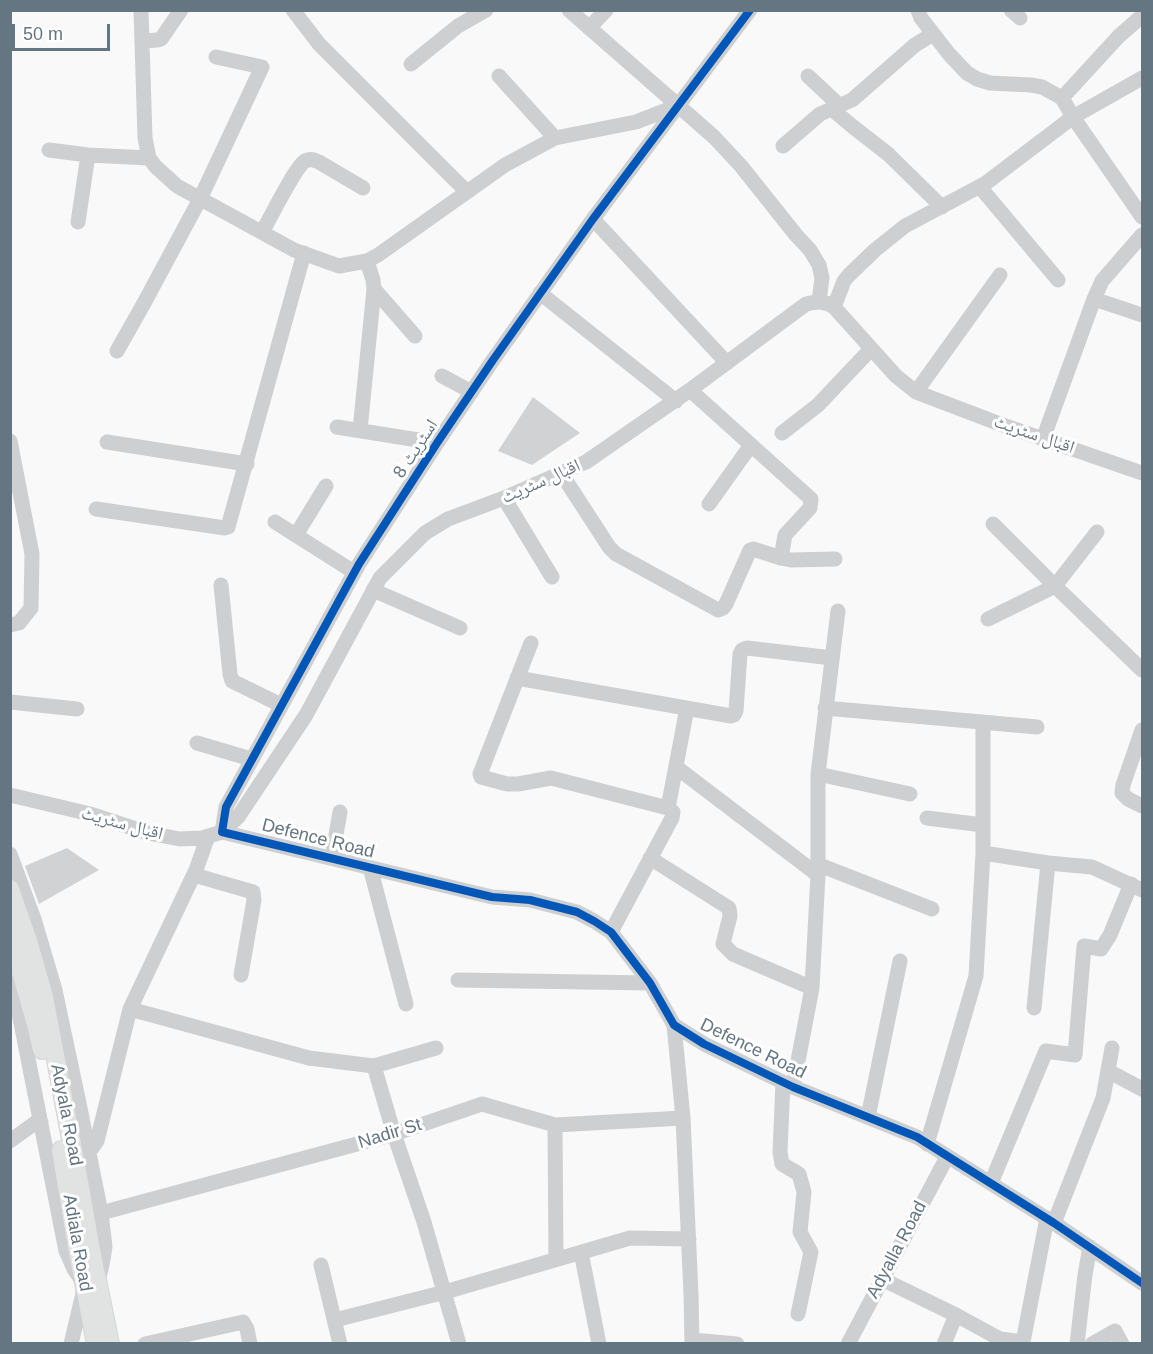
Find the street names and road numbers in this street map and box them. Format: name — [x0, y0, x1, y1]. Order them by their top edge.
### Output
street label: اقبال سٹریٹ — [991, 411, 1077, 459]
street label: اسٹریٹ 8 — [389, 416, 443, 482]
street label: اقبال سٹریٹ — [498, 455, 584, 509]
street label: اقبال سٹریٹ — [79, 803, 165, 845]
street label: Defence Road — [260, 815, 376, 863]
street label: Defence Road — [697, 1014, 809, 1084]
street label: Adyala Road — [46, 1062, 86, 1168]
street label: Nadir St — [356, 1114, 424, 1154]
street label: Adiala Road — [58, 1193, 96, 1293]
street label: Adyalla Road — [862, 1198, 932, 1302]

